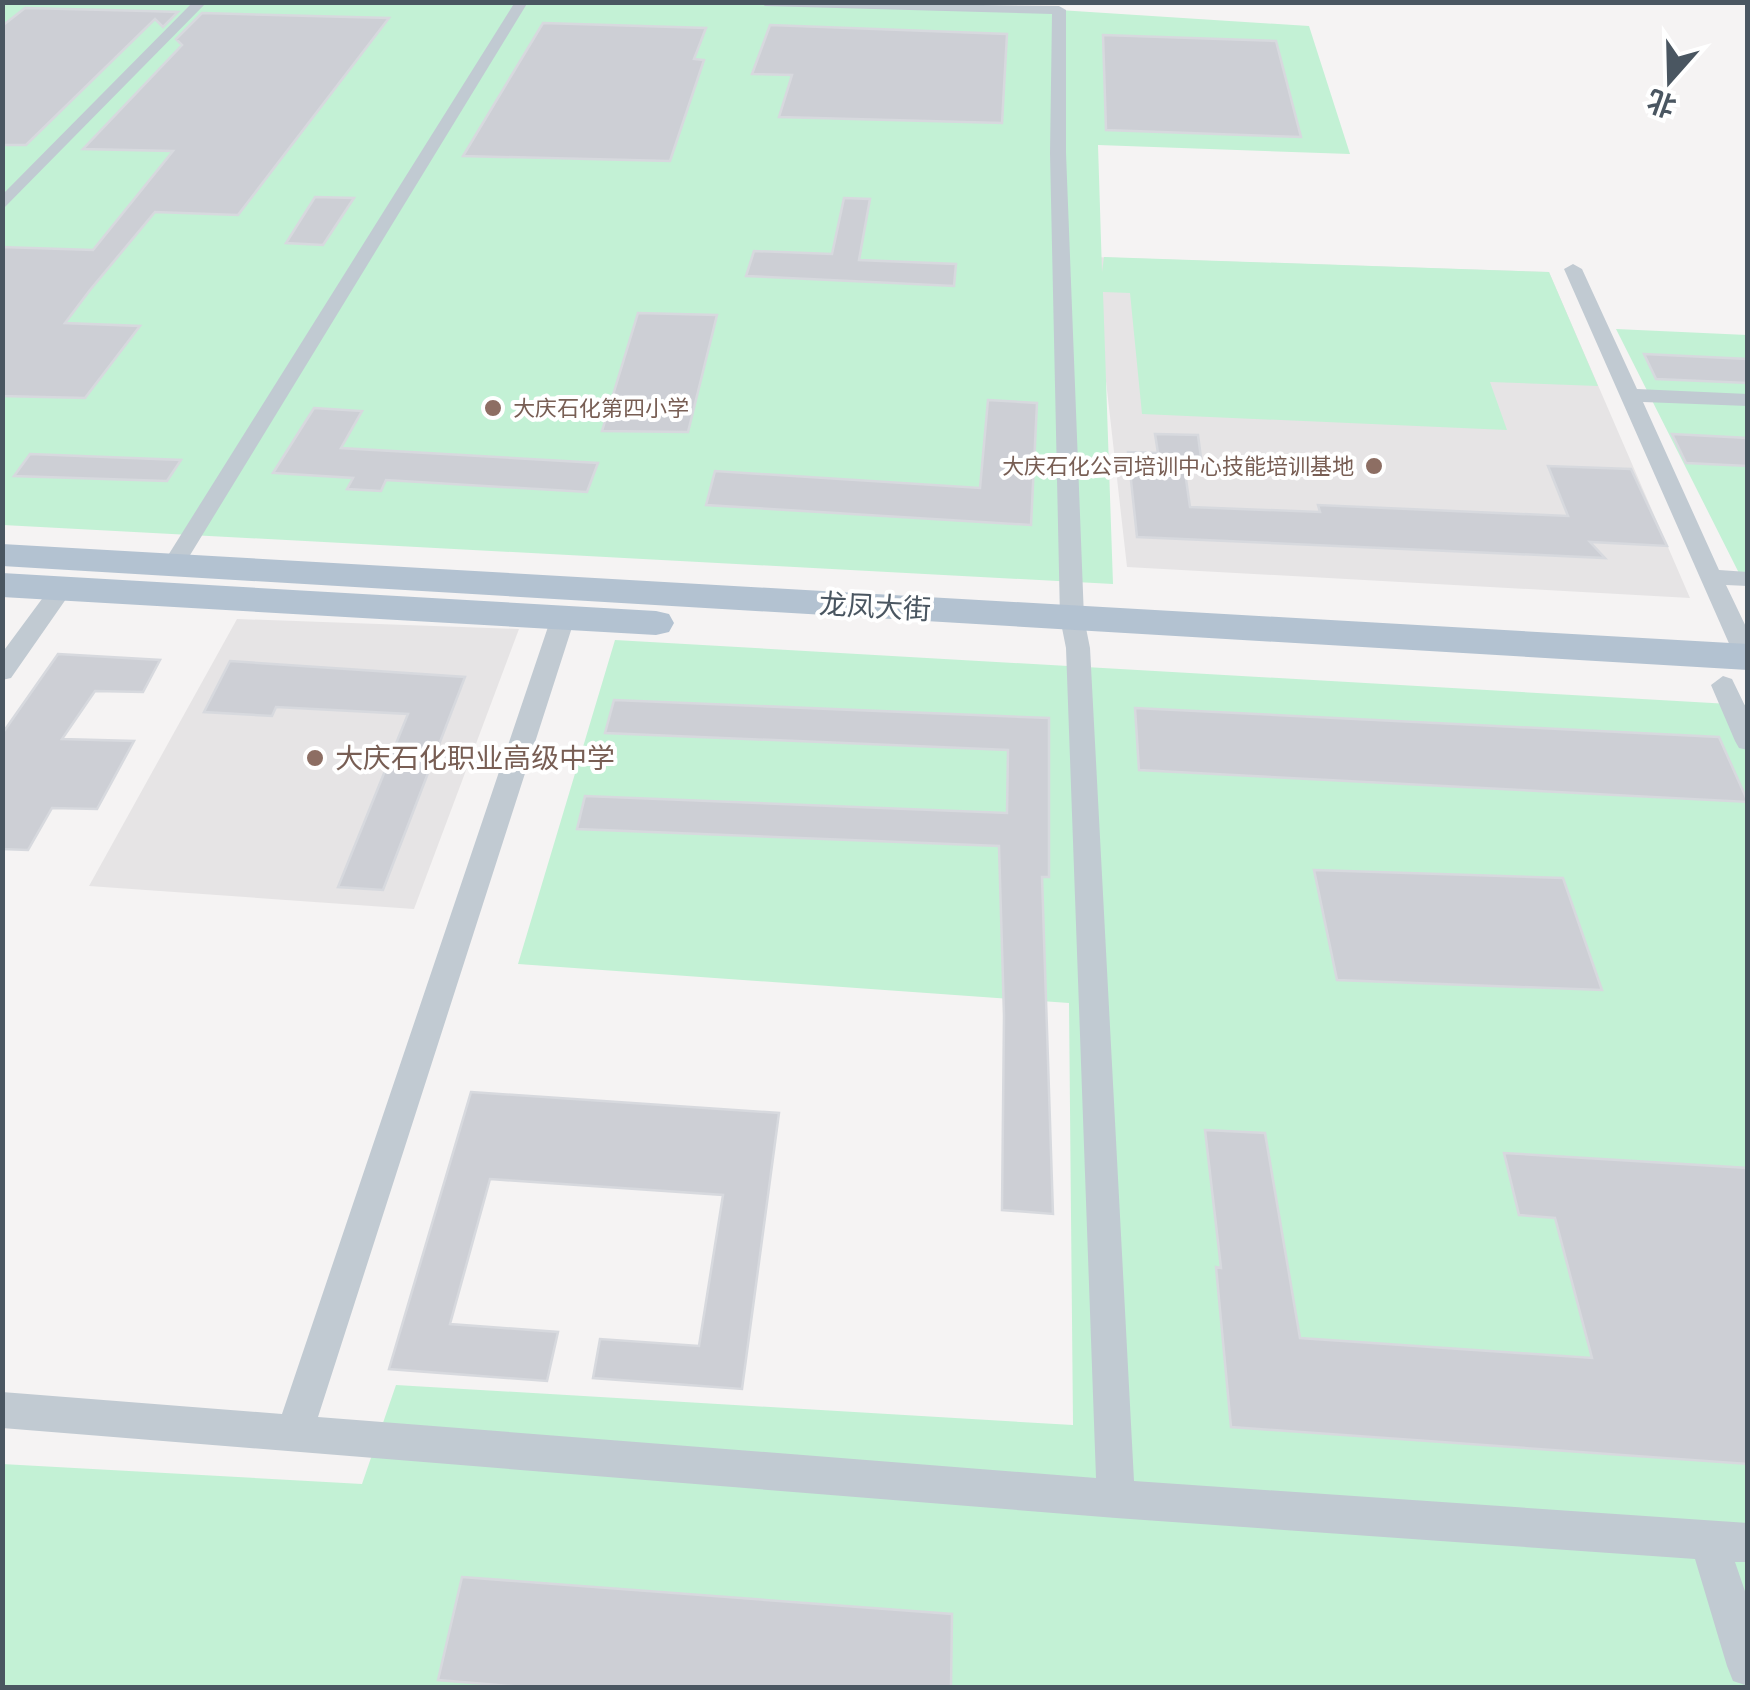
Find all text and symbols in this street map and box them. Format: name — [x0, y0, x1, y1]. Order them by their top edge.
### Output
north arrow — [1620, 30, 1720, 130]
text: 北 — [1643, 83, 1680, 123]
place label: 大庆石化第四小学 — [513, 396, 689, 421]
marker: 大庆石化第四小学 — [482, 397, 504, 419]
place label: 大庆石化公司培训中心技能培训基地 — [1002, 454, 1354, 479]
marker: 大庆石化公司培训中心技能培训基地 — [1363, 455, 1385, 477]
street label: 龙凤大街 — [818, 588, 932, 626]
place label: 大庆石化职业高级中学 — [335, 742, 615, 775]
marker: 大庆石化职业高级中学 — [304, 747, 326, 769]

